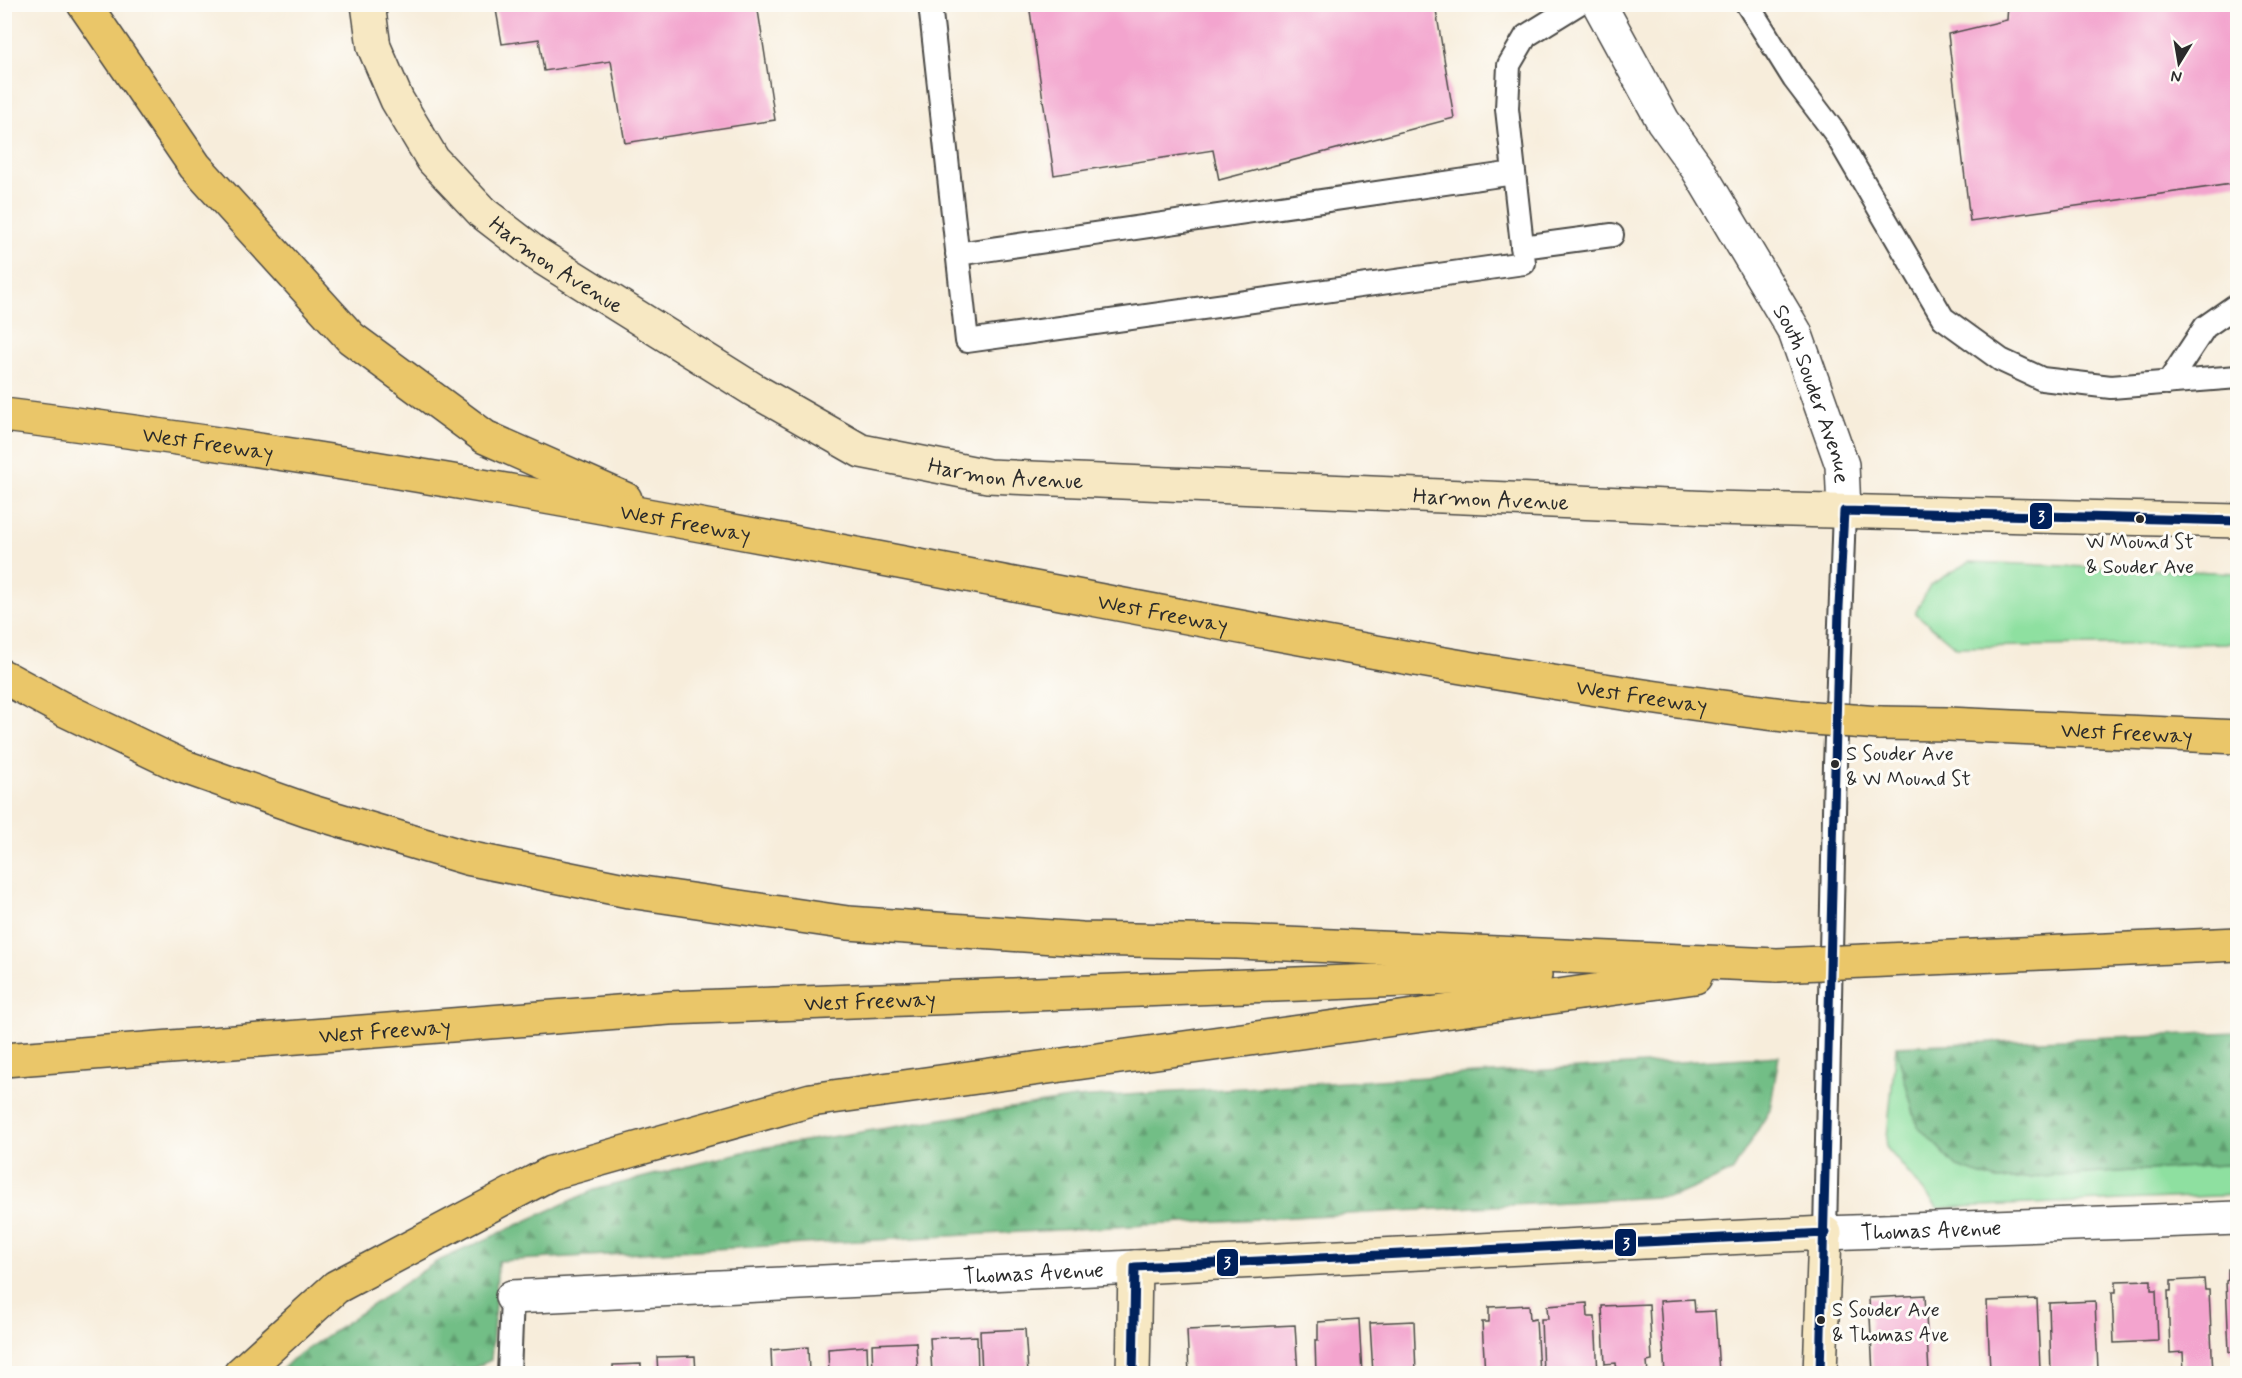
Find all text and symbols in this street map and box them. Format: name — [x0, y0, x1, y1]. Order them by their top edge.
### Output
north arrow — [2149, 33, 2209, 93]
text: N — [2169, 65, 2184, 88]
street label: Harmon Avenue — [483, 211, 628, 321]
street label: South Souder Avenue — [1766, 300, 1855, 484]
street label: West Freeway — [140, 421, 275, 468]
street label: Harmon Avenue — [925, 453, 1084, 496]
street label: Harmon Avenue — [1412, 483, 1570, 518]
street label: West Freeway — [618, 499, 753, 550]
line badge: 3 — [2029, 502, 2053, 530]
text: 3 — [2037, 507, 2045, 528]
marker: W Mound St & Souder Ave — [2134, 513, 2146, 525]
place label: W Mound St & Souder Ave — [2086, 529, 2194, 581]
street label: West Freeway — [1095, 588, 1230, 640]
street label: West Freeway — [1574, 674, 1709, 721]
street label: West Freeway — [2060, 717, 2193, 751]
place label: S Souder Ave & W Mound St — [1846, 741, 1971, 793]
marker: S Souder Ave & W Mound St — [1829, 758, 1841, 770]
street label: West Freeway — [803, 986, 937, 1019]
street label: West Freeway — [318, 1013, 452, 1051]
street label: Thomas Avenue — [1860, 1215, 2002, 1248]
line badge: 3 — [1614, 1228, 1637, 1257]
text: 3 — [1622, 1234, 1630, 1255]
line badge: 3 — [1216, 1248, 1239, 1277]
text: 3 — [1223, 1253, 1231, 1274]
street label: Thomas Avenue — [962, 1257, 1105, 1291]
place label: S Souder Ave & Thomas Ave — [1832, 1297, 1949, 1349]
marker: S Souder Ave & Thomas Ave — [1815, 1314, 1827, 1326]

